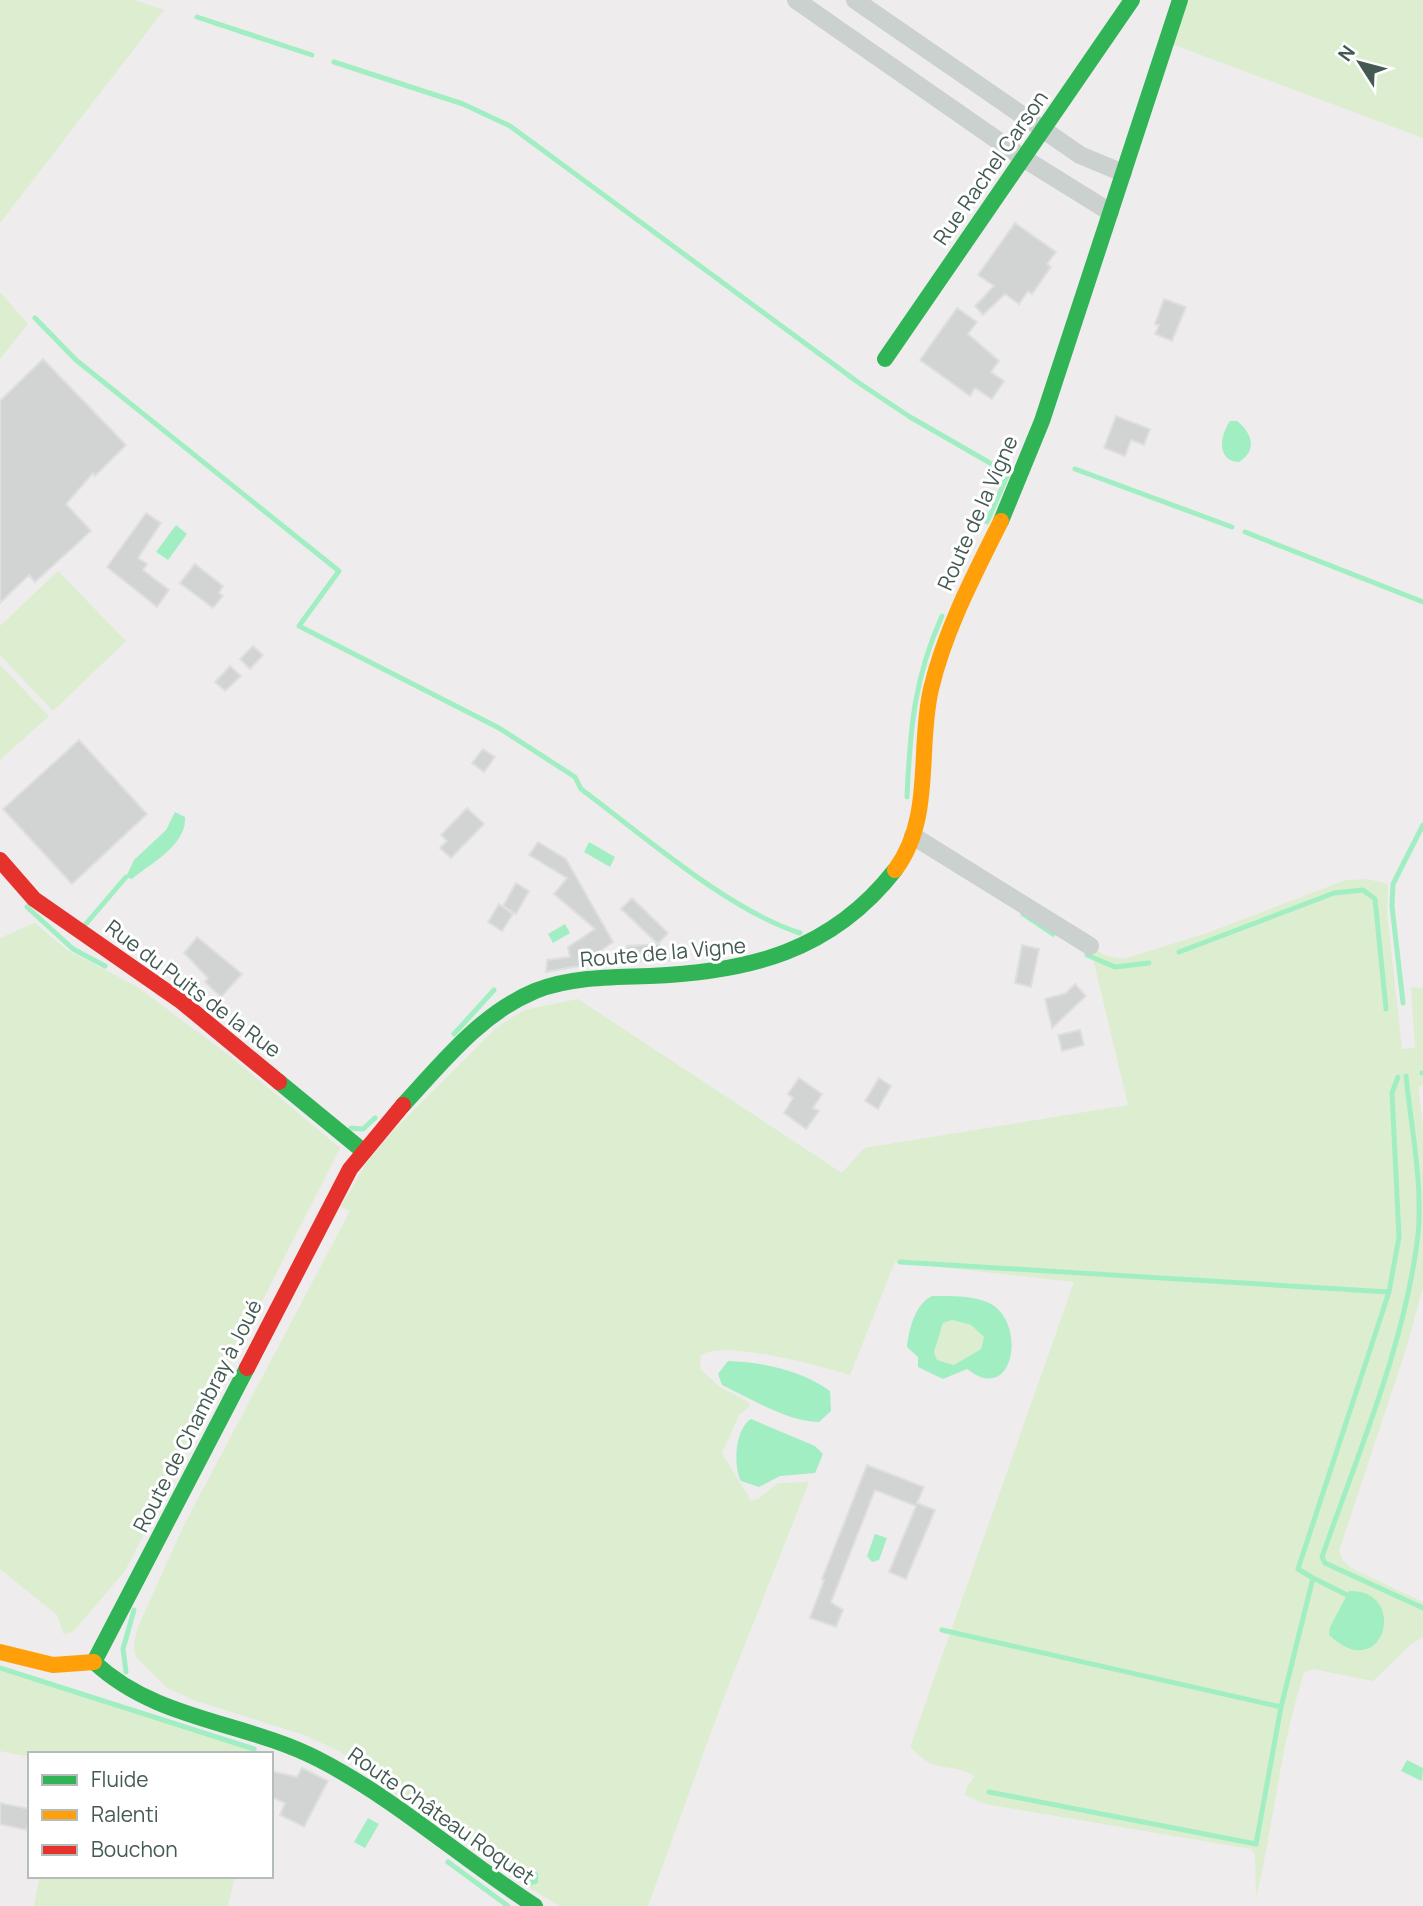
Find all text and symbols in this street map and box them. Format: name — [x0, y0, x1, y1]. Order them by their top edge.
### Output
north arrow — [1325, 28, 1395, 98]
text: N — [1332, 40, 1361, 66]
street label: Rue Rachel Carson — [926, 85, 1054, 250]
street label: Route de la Vigne — [930, 431, 1024, 594]
street label: Rue du Puits de la Rue — [100, 913, 287, 1063]
street label: Route de la Vigne — [579, 931, 747, 973]
street label: Route de Chambray à Joué — [126, 1295, 268, 1536]
street label: Route Château Roquet — [343, 1740, 540, 1890]
legend — [28, 1752, 273, 1878]
text: Fluide — [91, 1765, 149, 1793]
text: Ralenti — [91, 1800, 159, 1828]
text: Bouchon — [91, 1835, 178, 1863]

